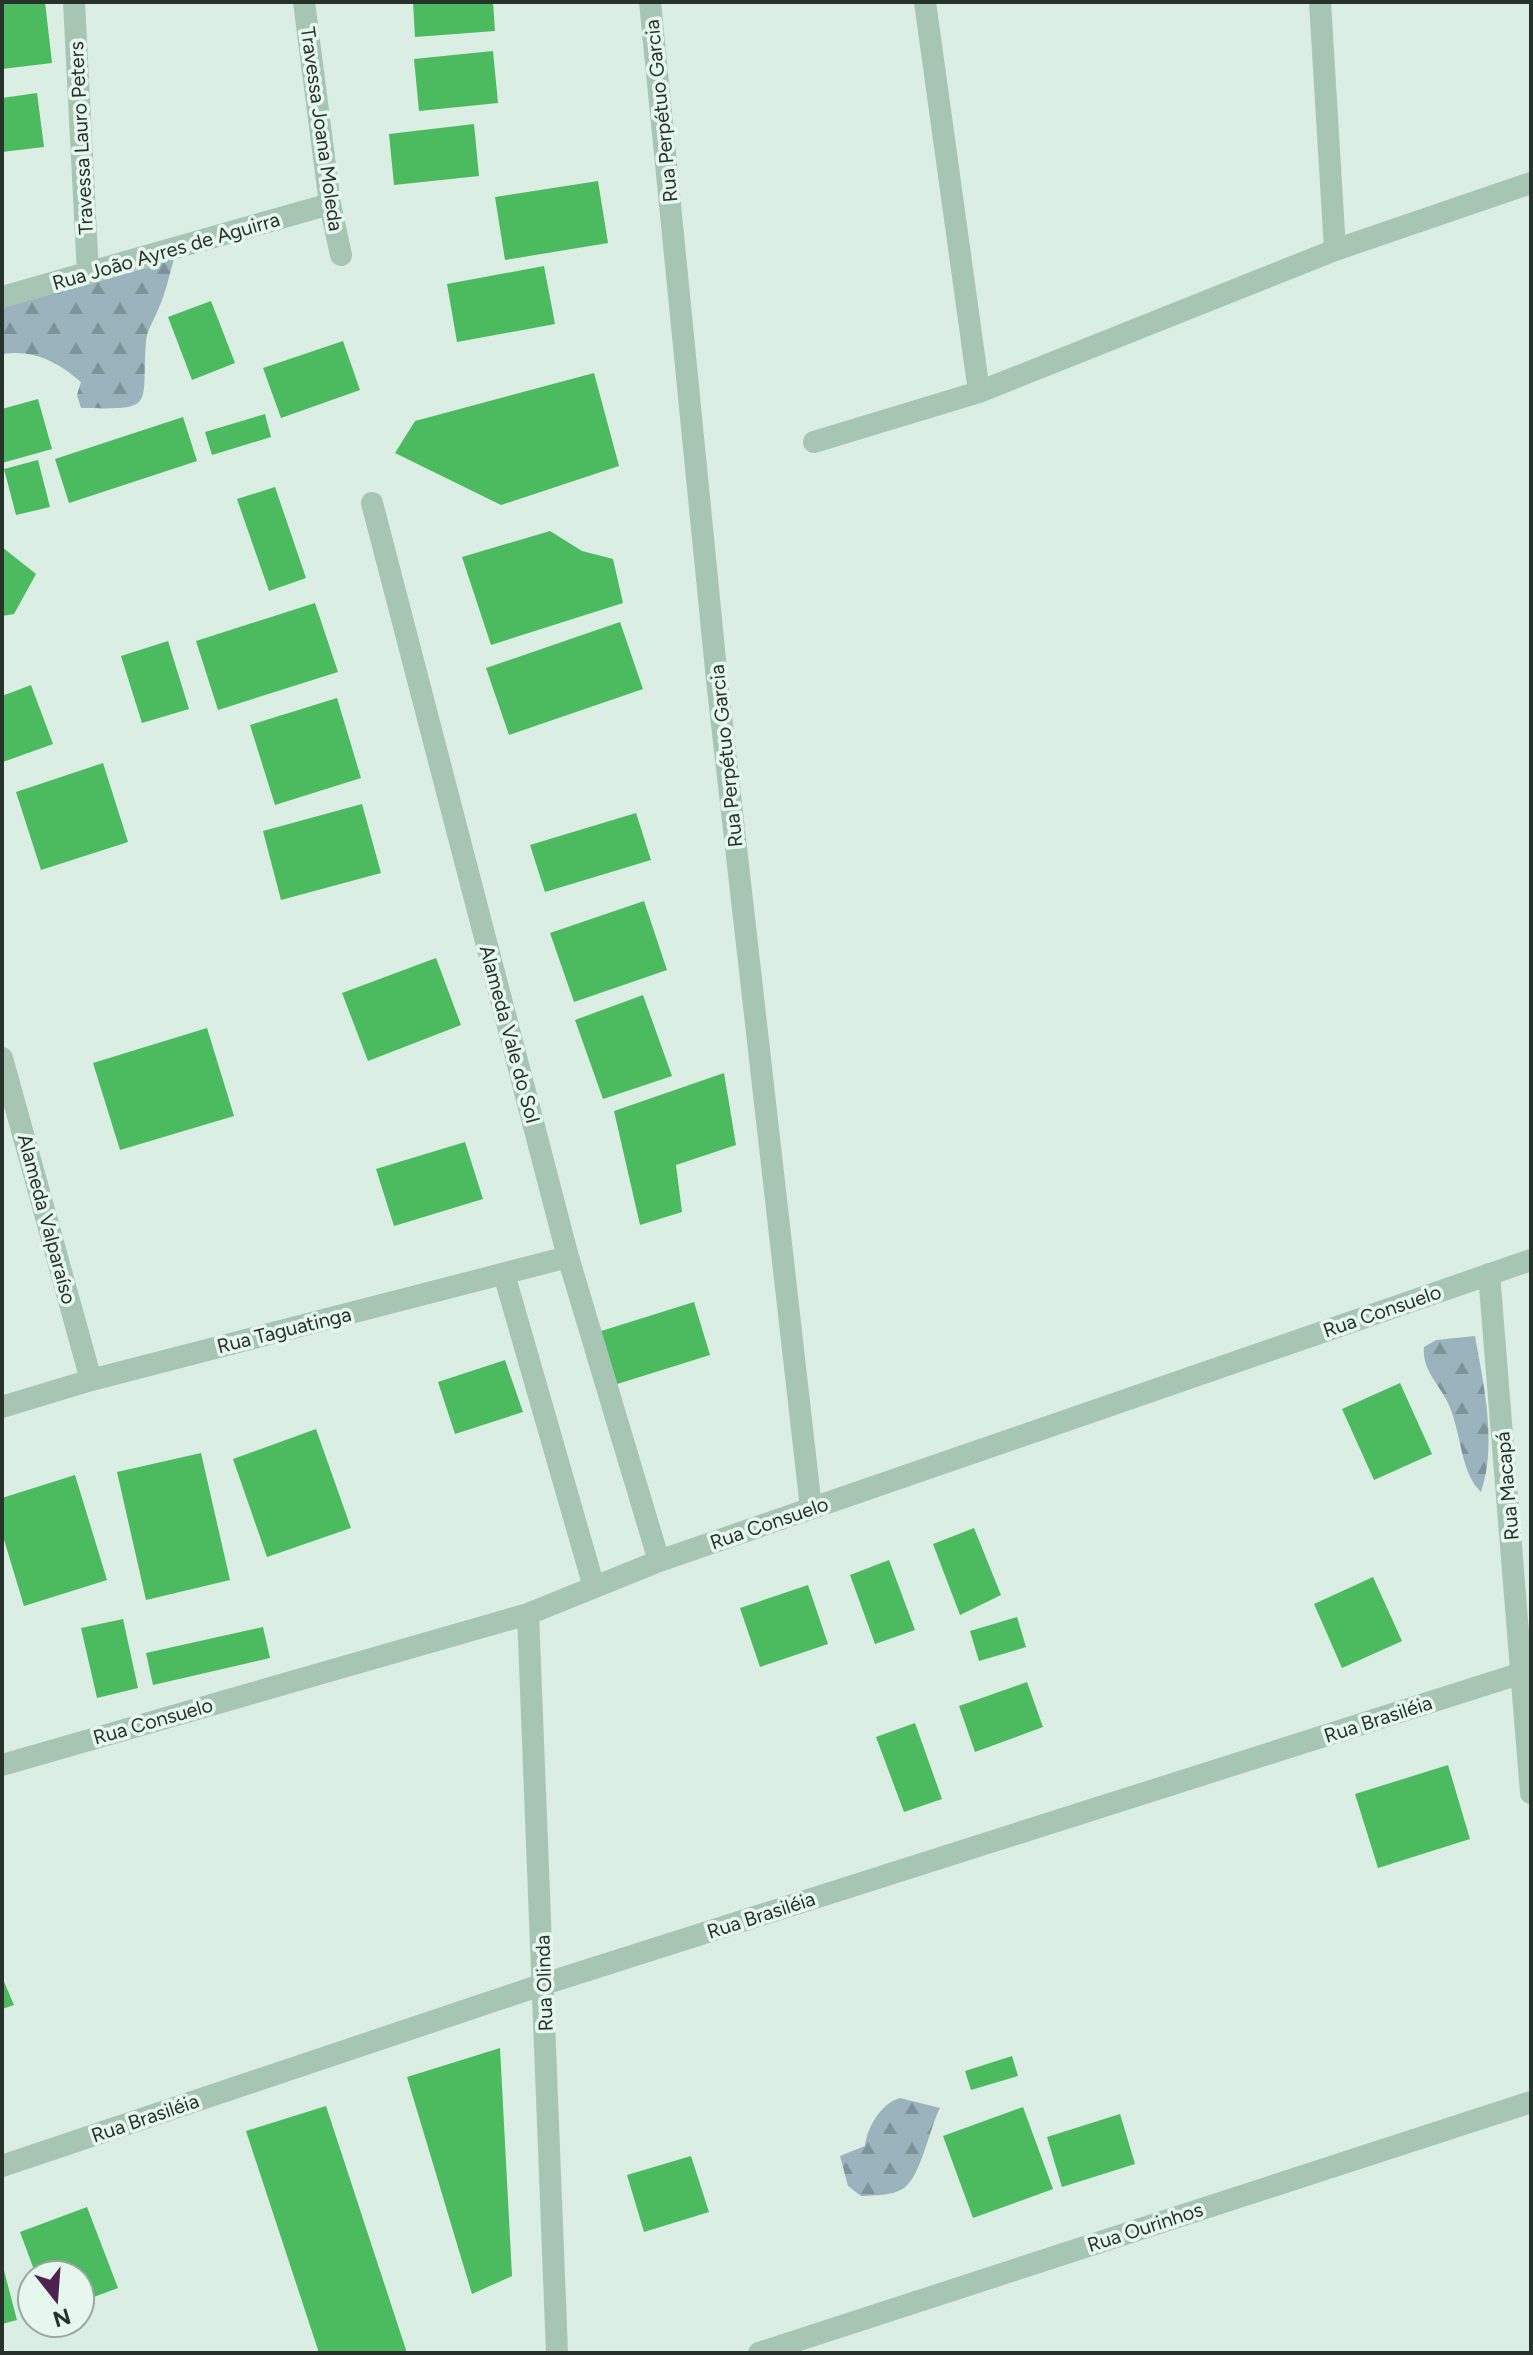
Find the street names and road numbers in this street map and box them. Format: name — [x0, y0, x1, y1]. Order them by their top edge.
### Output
street label: Rua Perpétuo Garcia — [639, 18, 683, 204]
street label: Travessa Joana Moleda — [296, 25, 348, 233]
street label: Travessa Lauro Peters — [64, 41, 98, 235]
street label: Rua João Ayres de Aguirra — [50, 207, 282, 295]
street label: Rua Perpétuo Garcia — [704, 663, 748, 849]
street label: Alameda Vale do Sol — [475, 943, 545, 1125]
street label: Alameda Valparaíso — [13, 1131, 81, 1307]
street label: Rua Consuelo — [1320, 1280, 1444, 1342]
street label: Rua Taguatinga — [215, 1302, 353, 1358]
street label: Rua Macapá — [1490, 1431, 1524, 1541]
street label: Rua Consuelo — [707, 1492, 831, 1554]
street label: Rua Brasiléia — [1321, 1690, 1435, 1748]
street label: Rua Consuelo — [90, 1692, 216, 1750]
street label: Rua Brasiléia — [704, 1886, 818, 1944]
street label: Rua Olinda — [530, 1934, 558, 2032]
street label: Rua Brasiléia — [88, 2088, 202, 2148]
street label: Rua Ourinhos — [1084, 2197, 1206, 2257]

